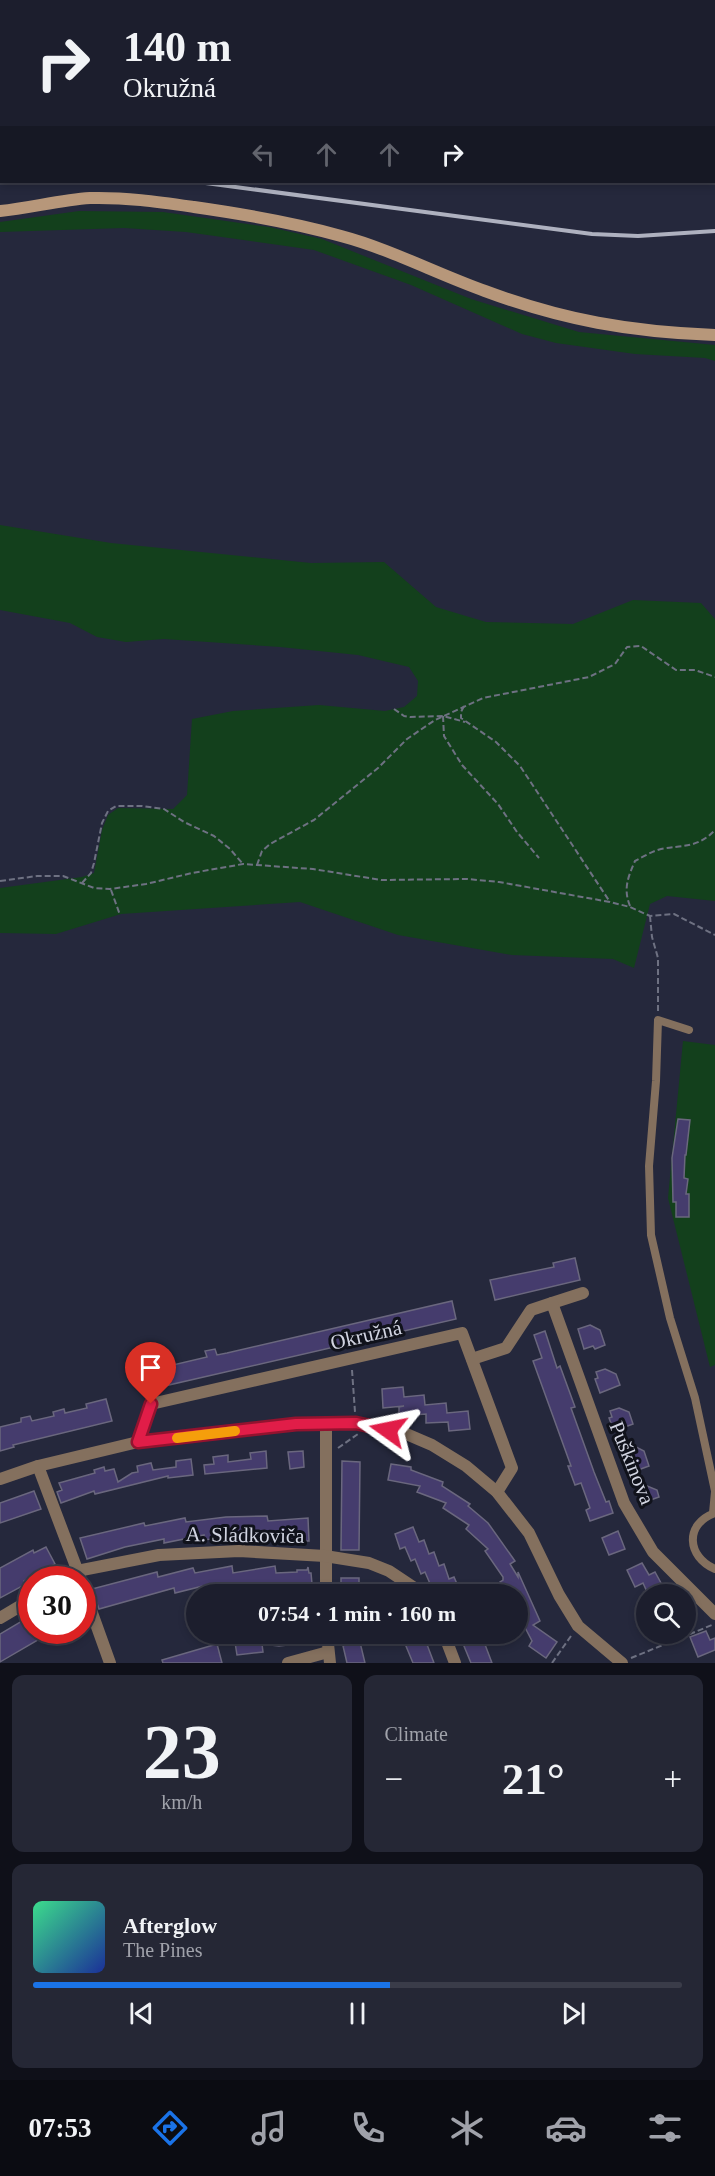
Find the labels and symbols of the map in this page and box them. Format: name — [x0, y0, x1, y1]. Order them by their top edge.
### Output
street label: Okružná — [328, 1315, 405, 1355]
pin — [125, 1342, 176, 1404]
position arrow — [356, 1398, 420, 1462]
street label: Puškinova — [604, 1418, 660, 1509]
street label: A. Sládkoviča — [185, 1522, 305, 1548]
speed limit sign: 30 — [18, 1566, 96, 1644]

